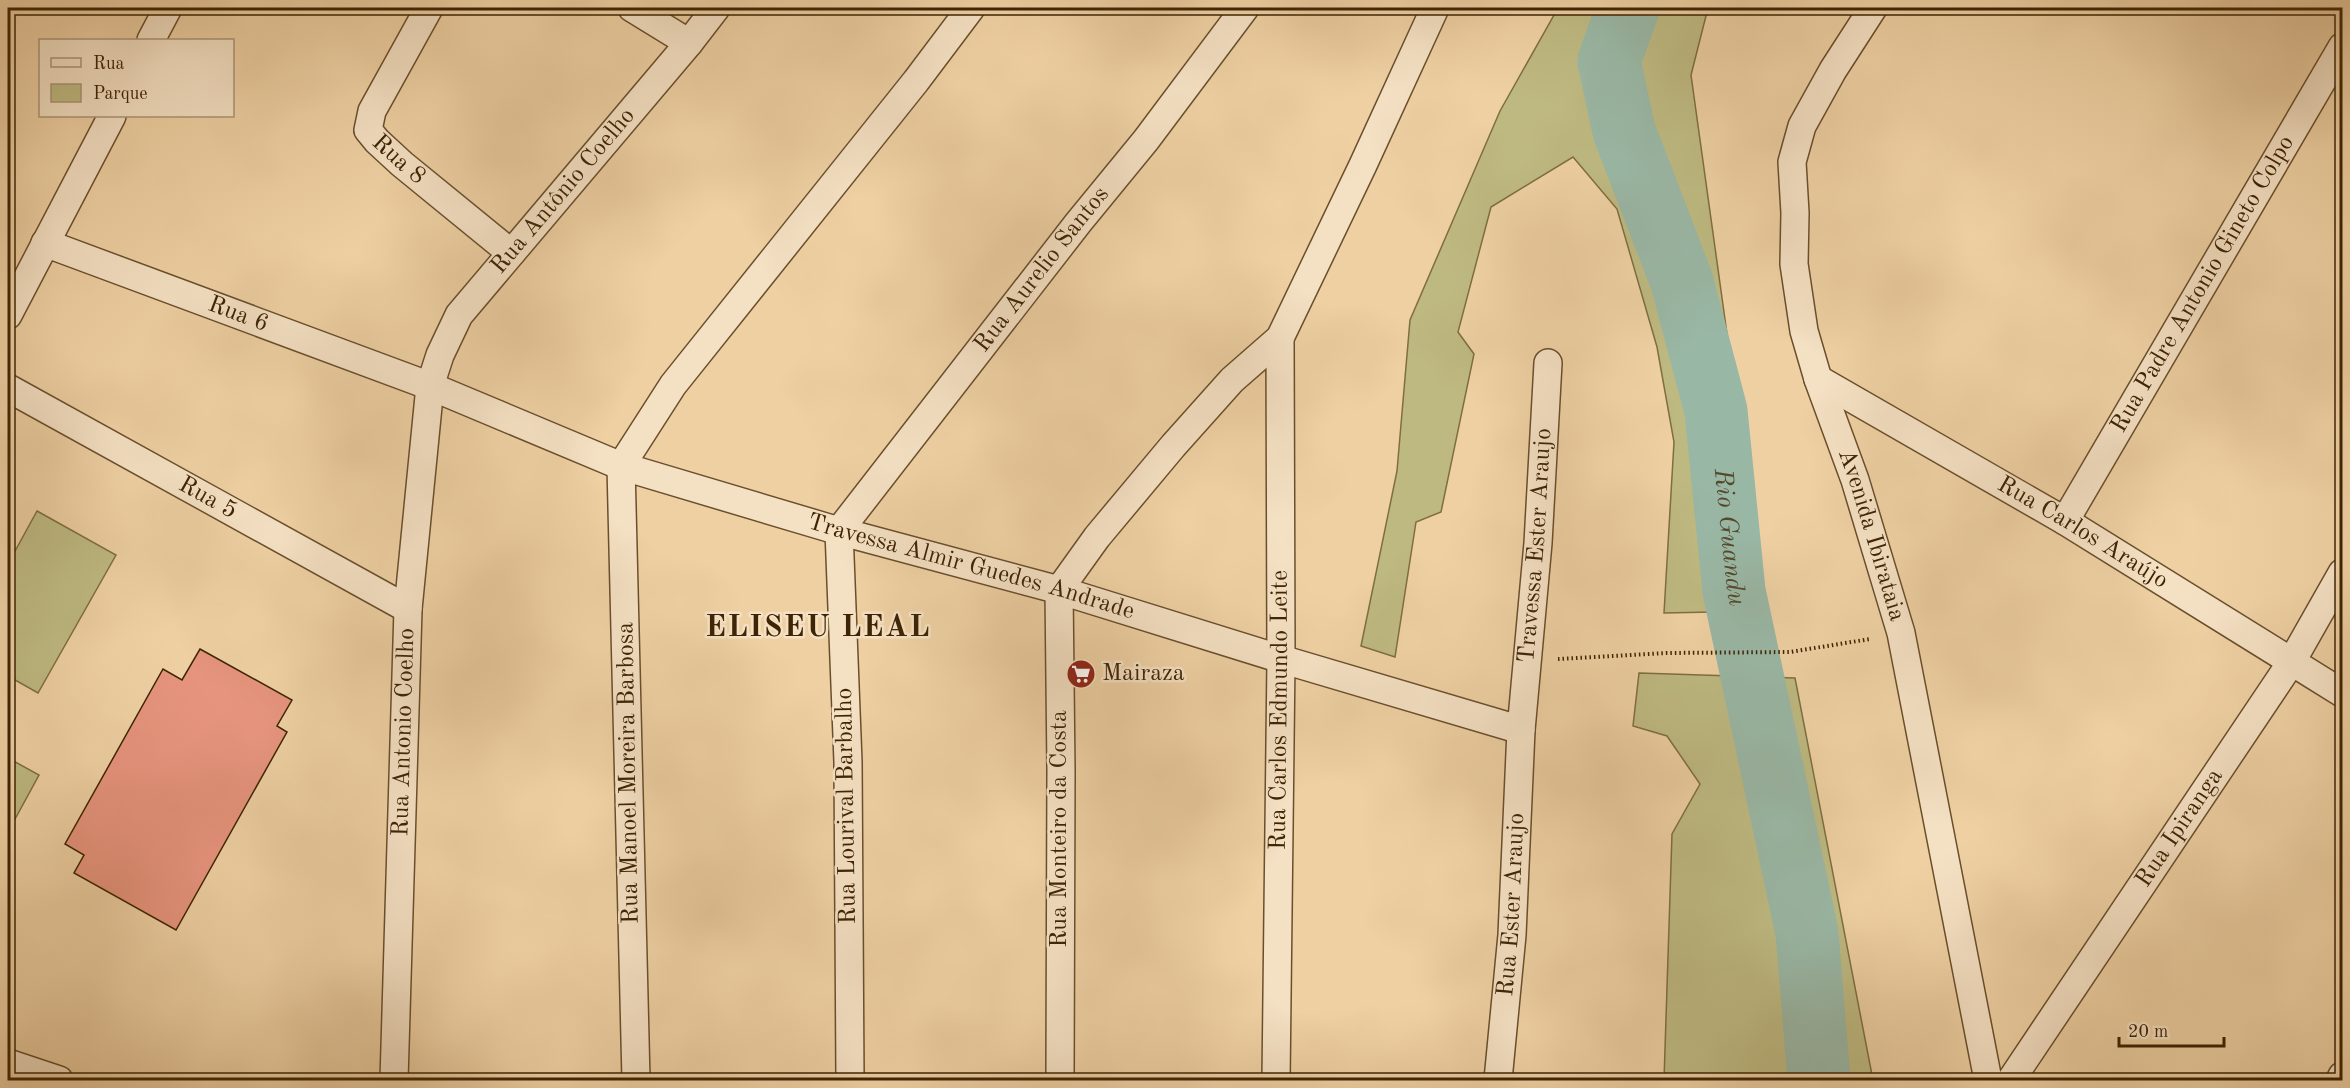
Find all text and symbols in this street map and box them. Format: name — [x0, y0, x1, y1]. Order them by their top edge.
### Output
legend — [39, 39, 234, 117]
text: Rua — [93, 55, 124, 73]
text: Parque — [93, 85, 148, 103]
street label: Rua Antônio Coelho — [487, 104, 640, 279]
street label: Rua 8 — [367, 130, 430, 190]
street label: Rua Padre Antonio Gineto Colpo — [2107, 132, 2299, 437]
street label: Rua Aurelio Santos — [970, 183, 1114, 357]
street label: Rua 6 — [205, 293, 272, 337]
street label: Travessa Ester Araujo — [1515, 427, 1556, 664]
street label: Avenida Ibirataia — [1833, 446, 1909, 624]
water label: Rio Guandu — [1709, 466, 1750, 609]
street label: Rua 5 — [174, 473, 241, 524]
street label: Rua Carlos Araújo — [1993, 473, 2172, 594]
street label: Travessa Almir Guedes Andrade — [805, 510, 1137, 625]
street label: Rua Carlos Edmundo Leite — [1267, 570, 1293, 850]
district label: ELISEU LEAL — [705, 613, 931, 643]
street label: Rua Manoel Moreira Barbosa — [614, 622, 644, 924]
street label: Rua Antonio Coelho — [389, 627, 419, 837]
supermarket icon: Mairaza — [1065, 658, 1097, 690]
place label: Mairaza — [1102, 662, 1185, 686]
street label: Rua Lourival Barbalho — [833, 688, 861, 924]
street label: Rua Monteiro da Costa — [1048, 710, 1072, 948]
street label: Rua Ipiranga — [2132, 765, 2228, 892]
street label: Rua Ester Araujo — [1494, 812, 1529, 998]
scale bar — [2119, 1010, 2224, 1048]
text: 20 m — [2128, 1023, 2168, 1041]

